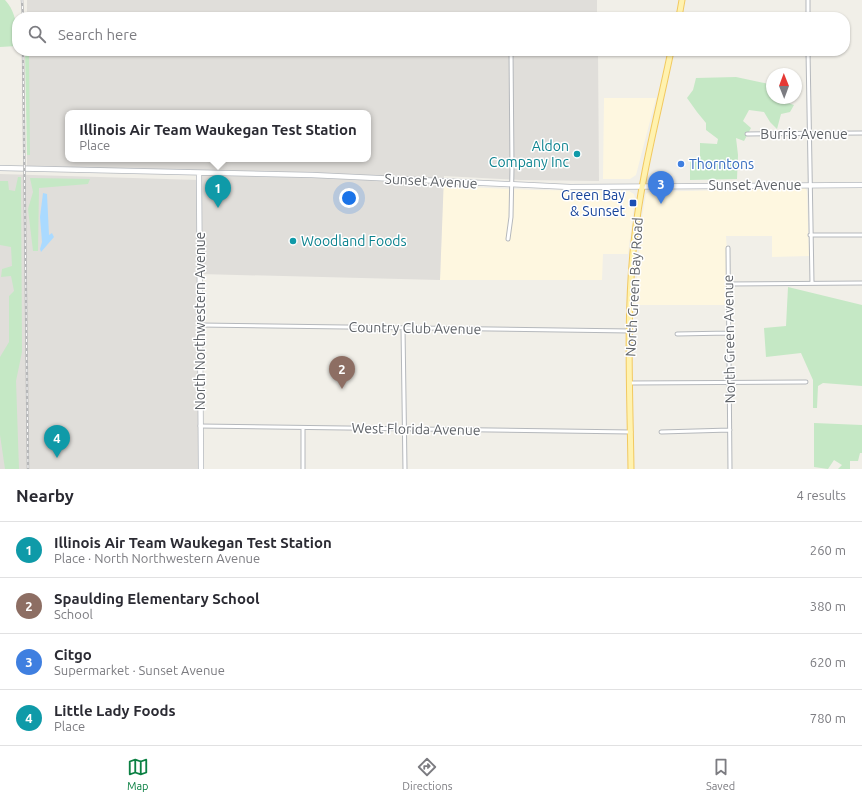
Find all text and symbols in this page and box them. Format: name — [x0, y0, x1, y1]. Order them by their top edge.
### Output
search box — [12, 12, 850, 56]
icon: search — [26, 23, 48, 45]
text: Search here — [58, 26, 137, 43]
north arrow — [766, 68, 802, 104]
popup — [65, 110, 371, 162]
text: Illinois Air Team Waukegan Test Station — [79, 121, 357, 138]
street label: Burris Avenue — [760, 126, 848, 142]
text: Place — [79, 138, 110, 152]
place label: Aldon Company Inc — [489, 138, 569, 170]
marker: Aldon Company Inc — [572, 149, 582, 159]
place label: Thorntons — [689, 156, 754, 172]
marker: Thorntons — [676, 159, 686, 169]
street label: Sunset Avenue — [384, 171, 478, 191]
pin: 3 — [648, 171, 674, 204]
pin: 1 — [205, 175, 231, 208]
street label: Sunset Avenue — [708, 177, 802, 193]
place label: Green Bay & Sunset — [561, 187, 625, 219]
your location — [339, 188, 359, 208]
marker: Green Bay & Sunset — [628, 198, 638, 208]
street label: North Green Bay Road — [622, 217, 646, 357]
street label: North Northwestern Avenue — [192, 232, 208, 410]
place label: Woodland Foods — [301, 233, 407, 249]
marker: Woodland Foods — [288, 236, 298, 246]
street label: North Green Avenue — [720, 275, 738, 403]
street label: Country Club Avenue — [349, 319, 481, 337]
pin: 2 — [329, 356, 355, 389]
street label: West Florida Avenue — [351, 420, 481, 438]
pin: 4 — [44, 425, 70, 458]
text: Nearby — [16, 486, 74, 505]
text: 4 results — [796, 488, 846, 502]
text: Illinois Air Team Waukegan Test Station — [54, 534, 332, 551]
text: 1 — [25, 543, 33, 557]
text: 260 m — [810, 543, 846, 557]
text: Place · North Northwestern Avenue — [54, 551, 260, 565]
text: Spaulding Elementary School — [54, 590, 260, 607]
text: 2 — [25, 599, 33, 613]
text: 380 m — [810, 599, 846, 613]
text: School — [54, 607, 93, 621]
text: Citgo — [54, 646, 92, 663]
text: 3 — [25, 655, 33, 669]
text: 620 m — [810, 655, 846, 669]
text: Supermarket · Sunset Avenue — [54, 663, 225, 677]
text: Little Lady Foods — [54, 702, 176, 719]
text: 4 — [25, 711, 33, 725]
text: 780 m — [810, 711, 846, 725]
text: Place — [54, 719, 85, 733]
tab: Map — [127, 756, 149, 792]
tab: Directions — [402, 756, 452, 792]
tab: Saved — [706, 756, 735, 792]

